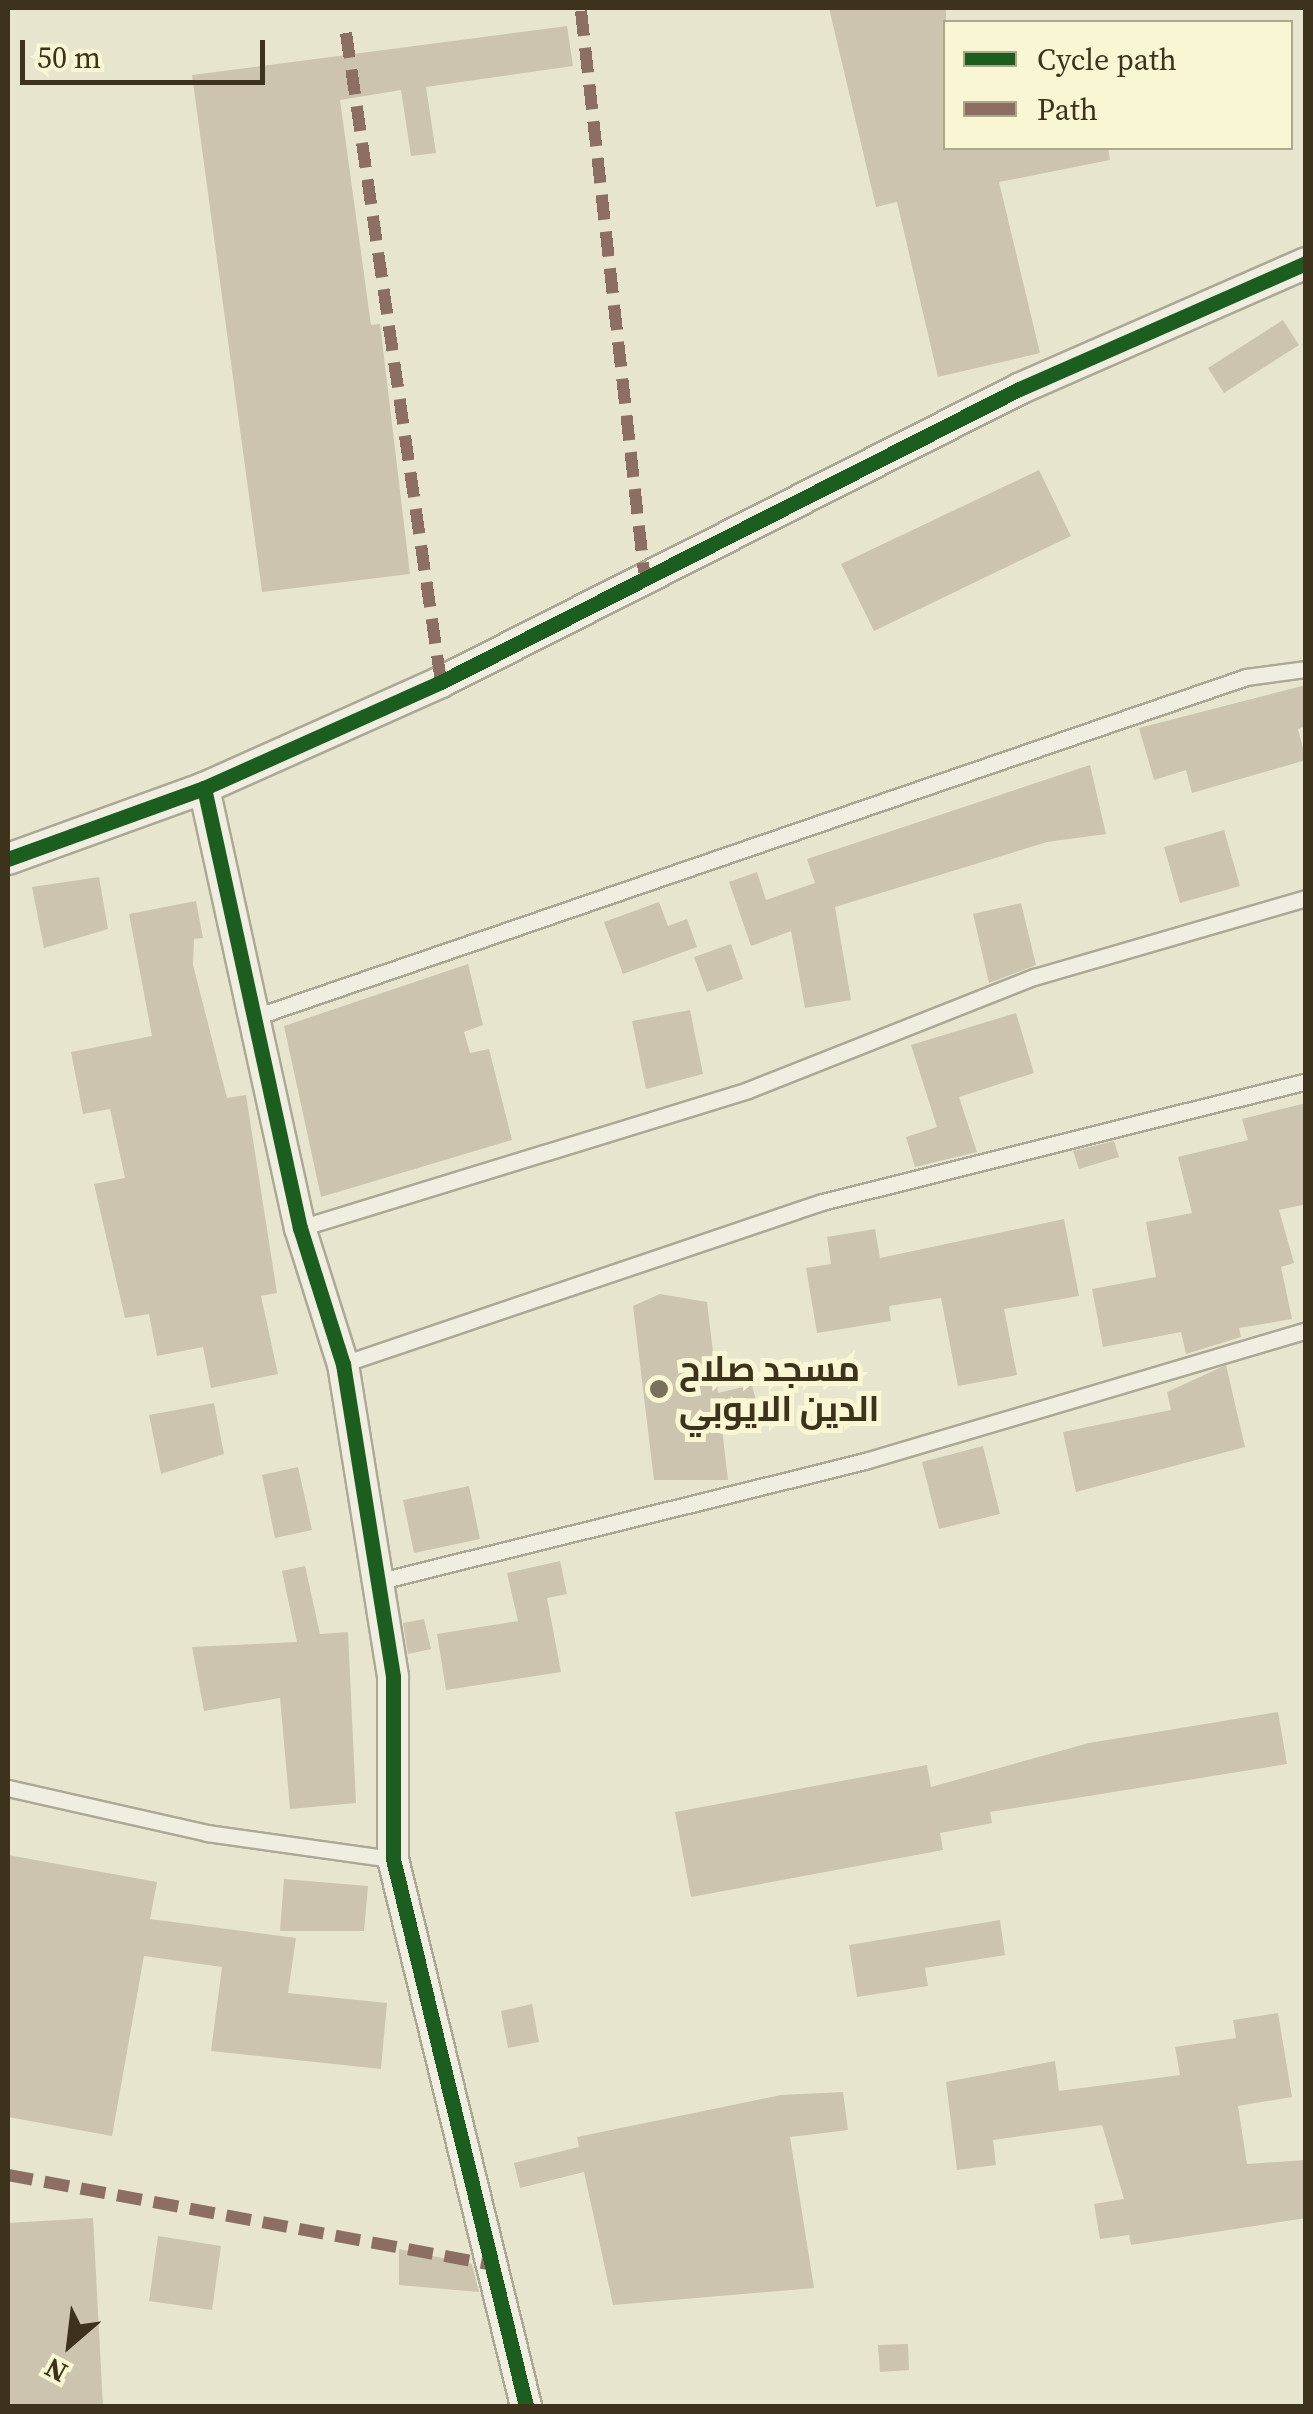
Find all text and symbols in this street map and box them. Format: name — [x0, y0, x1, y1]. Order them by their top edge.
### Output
scale bar — [25, 20, 270, 82]
legend — [943, 20, 1293, 150]
text: 50 m — [37, 37, 101, 78]
text: Cycle path — [1037, 39, 1177, 80]
text: Path — [1037, 89, 1098, 130]
place label: مسجد صلاح الدين الايوبي — [679, 1348, 880, 1430]
marker: مسجد صلاح الدين الايوبي — [648, 1378, 670, 1400]
north arrow — [20, 2294, 120, 2394]
text: N — [38, 2349, 74, 2392]

